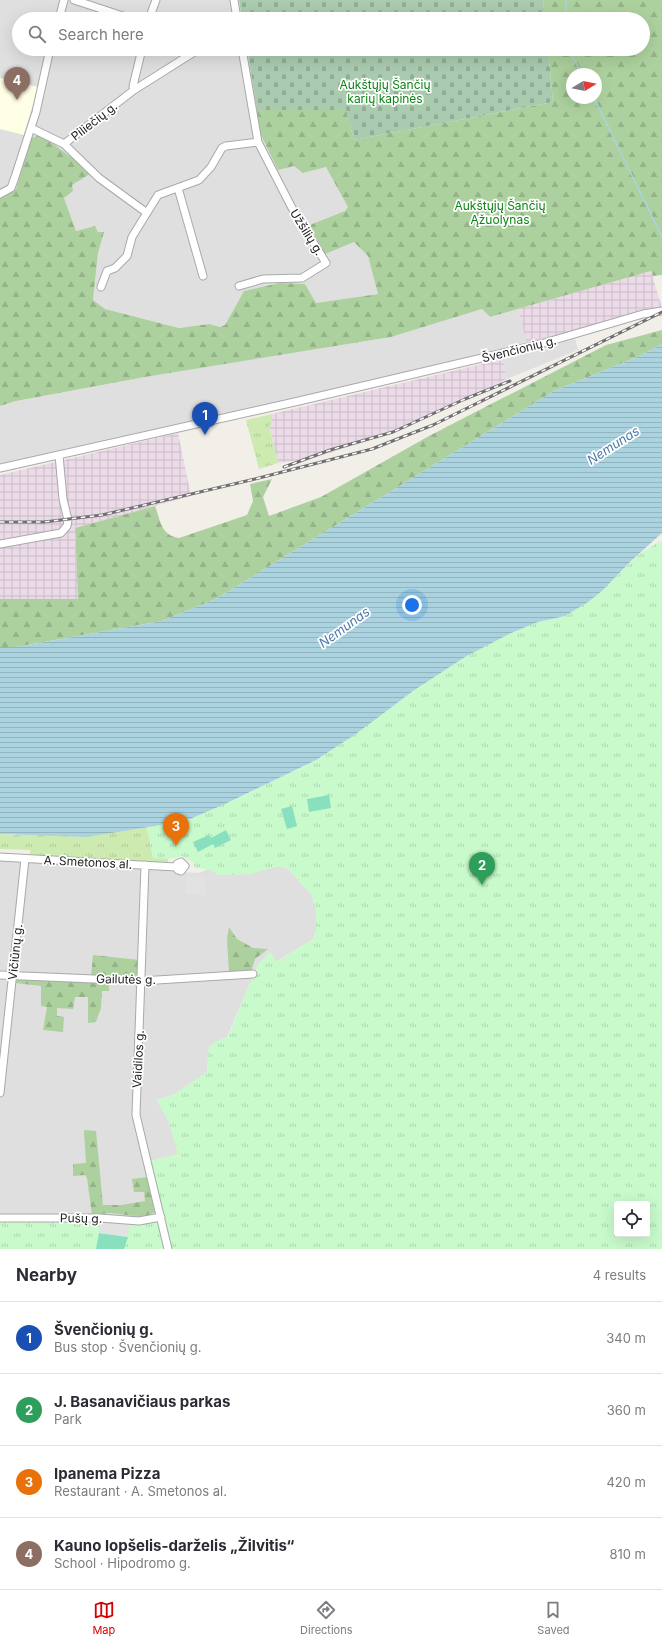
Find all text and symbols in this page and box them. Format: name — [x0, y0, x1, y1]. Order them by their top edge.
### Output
search box — [12, 12, 650, 56]
icon: search — [26, 23, 48, 45]
text: Search here — [58, 25, 144, 44]
pin: 4 — [4, 67, 30, 100]
north arrow — [566, 68, 602, 104]
park label: Aukštųjų Šančių karių kapinės — [339, 77, 431, 106]
street label: Piliečių g. — [68, 98, 120, 144]
park label: Aukštųjų Šančių Ąžuolynas — [454, 198, 546, 227]
street label: Užšilių g. — [287, 206, 327, 258]
street label: Švenčionių g. — [480, 332, 558, 366]
pin: 1 — [192, 402, 218, 435]
water label: Nemunas — [584, 422, 642, 468]
your location — [402, 595, 422, 615]
water label: Nemunas — [315, 603, 373, 651]
pin: 3 — [163, 813, 189, 846]
street label: A. Smetonos al. — [43, 852, 133, 872]
pin: 2 — [469, 852, 495, 885]
street label: Vičiūnų g. — [5, 923, 25, 981]
street label: Gailutės g. — [96, 971, 156, 987]
street label: Vaidilos g. — [129, 1030, 147, 1088]
map controls — [614, 1201, 650, 1237]
button: locate — [614, 1201, 650, 1237]
street label: Pušų g. — [60, 1210, 102, 1226]
text: Nearby — [16, 1265, 77, 1285]
text: 4 results — [593, 1267, 646, 1283]
text: Švenčionių g. — [54, 1320, 154, 1339]
text: 1 — [26, 1330, 32, 1346]
text: 340 m — [606, 1330, 646, 1346]
text: Bus stop · Švenčionių g. — [54, 1339, 201, 1355]
text: J. Basanavičiaus parkas — [54, 1392, 230, 1411]
text: 2 — [25, 1402, 33, 1418]
text: 360 m — [607, 1402, 646, 1418]
text: Park — [54, 1411, 82, 1427]
text: Ipanema Pizza — [54, 1464, 160, 1483]
text: 3 — [25, 1474, 33, 1490]
text: 420 m — [606, 1474, 646, 1490]
text: Restaurant · A. Smetonos al. — [54, 1483, 227, 1499]
text: Kauno lopšelis-darželis „Žilvitis“ — [54, 1536, 294, 1555]
text: 4 — [25, 1546, 33, 1562]
text: 810 m — [609, 1546, 646, 1562]
text: School · Hipodromo g. — [54, 1555, 191, 1571]
tab: Map — [92, 1599, 115, 1637]
tab: Directions — [300, 1599, 353, 1637]
tab: Saved — [537, 1599, 570, 1637]

